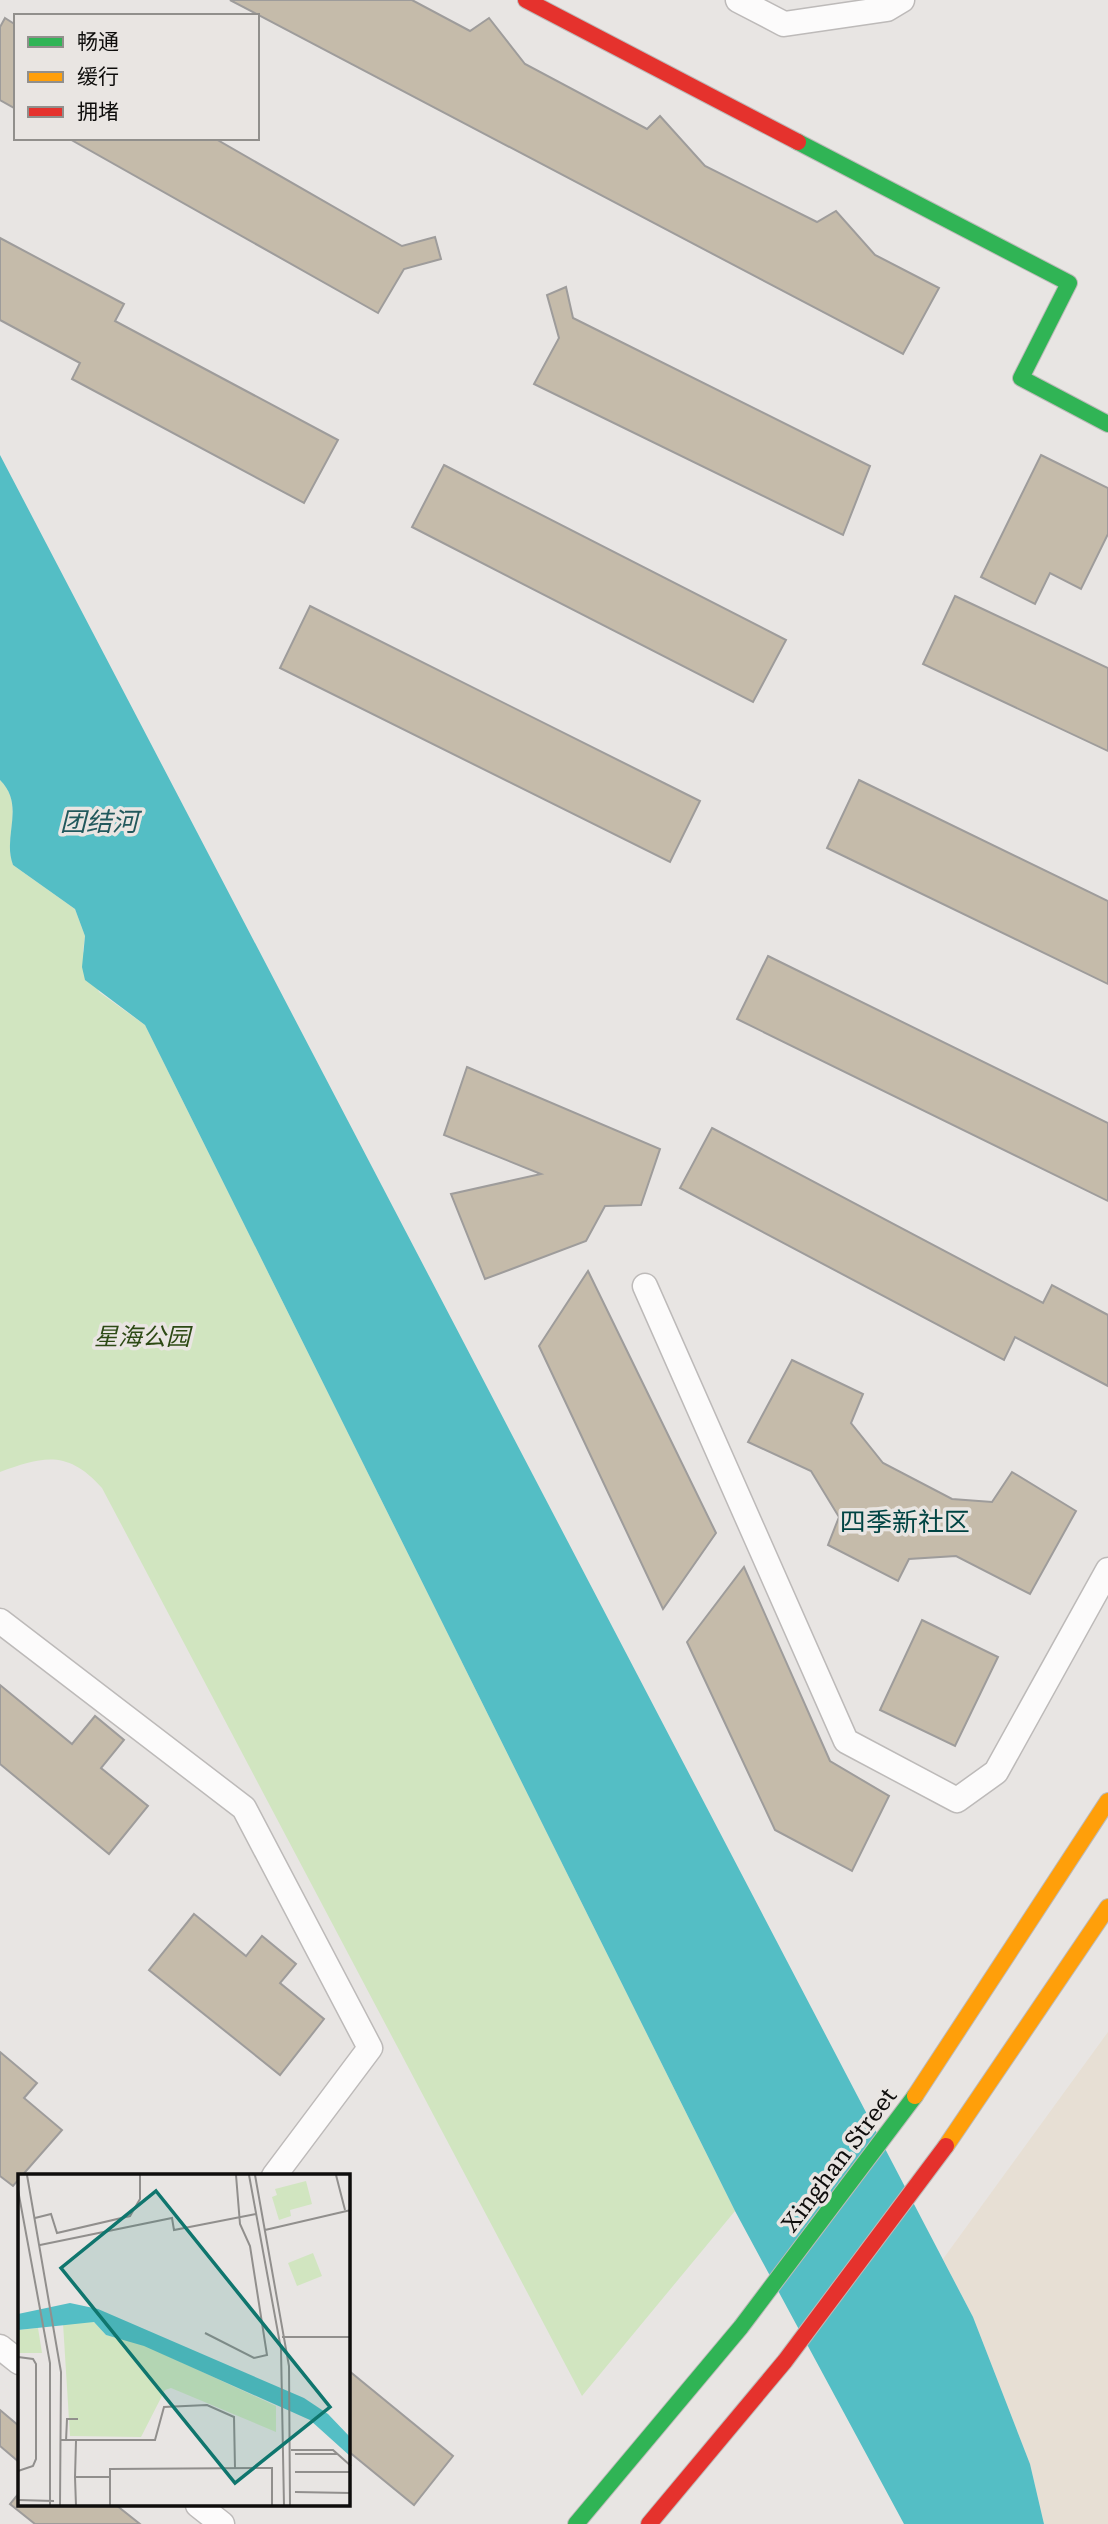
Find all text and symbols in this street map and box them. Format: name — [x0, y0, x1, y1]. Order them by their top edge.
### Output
legend — [14, 14, 259, 140]
text: 畅通 — [77, 30, 119, 54]
text: 缓行 — [77, 65, 119, 89]
text: 拥堵 — [77, 100, 119, 124]
water label: 团结河 — [60, 807, 143, 837]
park label: 星海公园 — [94, 1323, 193, 1351]
district label: 四季新社区 — [840, 1507, 970, 1537]
street label: Xinghan Street — [776, 2082, 902, 2238]
inset map — [18, 2174, 350, 2506]

